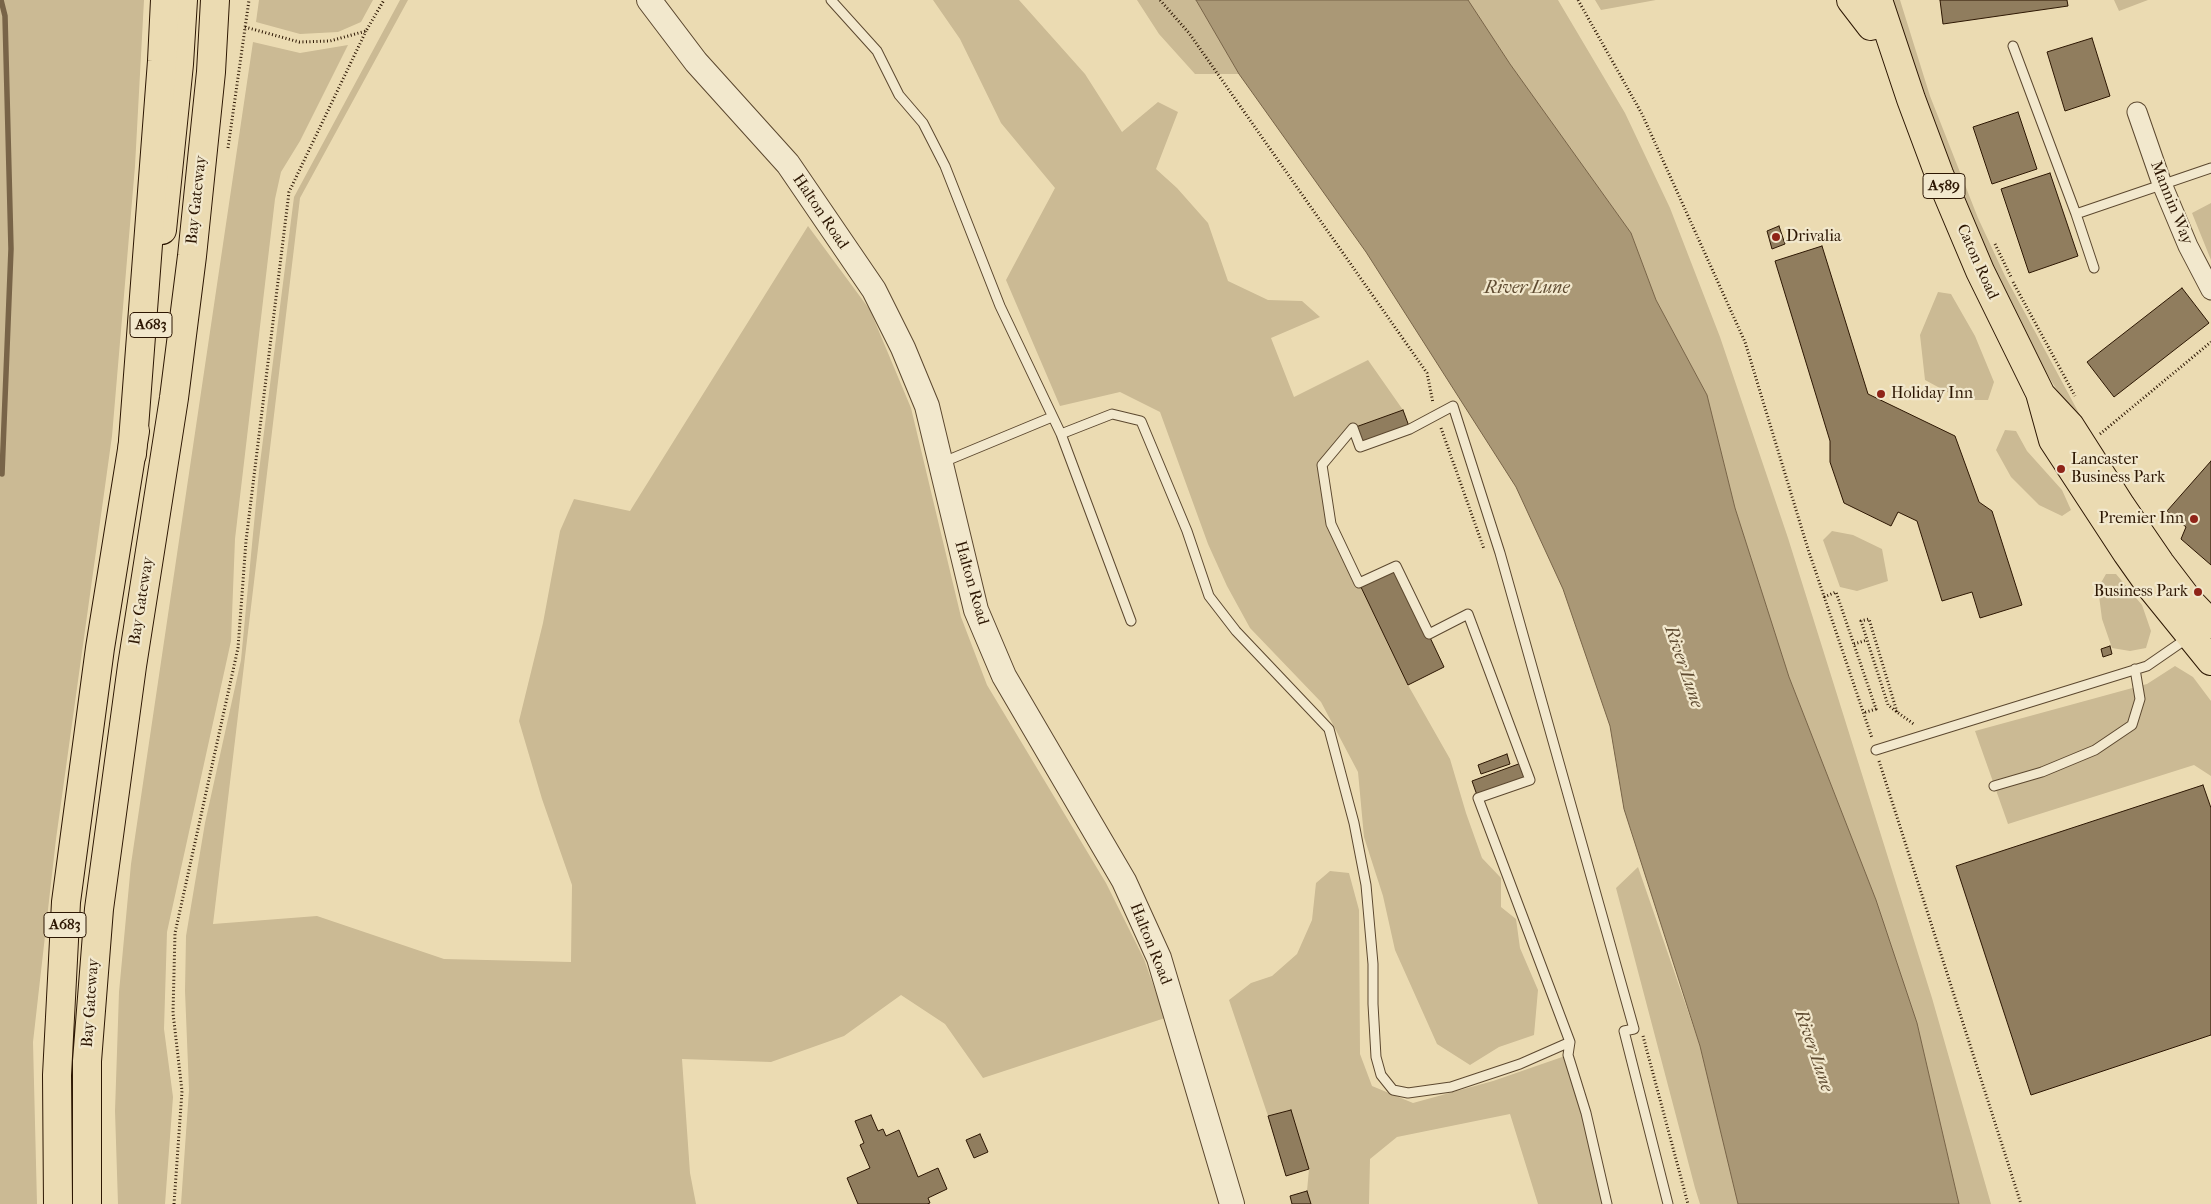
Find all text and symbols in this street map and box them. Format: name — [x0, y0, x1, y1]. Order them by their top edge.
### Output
street label: Bay Gateway — [183, 155, 211, 245]
street label: Mannin Way — [2146, 158, 2196, 248]
street label: Halton Road — [788, 171, 852, 253]
road number: A589 — [1923, 174, 1965, 198]
street label: Caton Road — [1952, 221, 2002, 303]
place label: Drivalia — [1786, 227, 1841, 247]
marker: Drivalia — [1770, 231, 1782, 243]
water label: River Lune — [1484, 278, 1570, 300]
road number: A683 — [130, 312, 172, 338]
place label: Holiday Inn — [1891, 384, 1973, 404]
marker: Holiday Inn — [1875, 388, 1887, 400]
place label: Lancaster Business Park — [2071, 450, 2165, 488]
marker: Lancaster Business Park — [2055, 463, 2067, 475]
place label: Premier Inn — [2099, 509, 2184, 529]
marker: Premier Inn — [2188, 513, 2200, 525]
street label: Halton Road — [950, 539, 992, 627]
street label: Bay Gateway — [126, 555, 158, 647]
place label: Business Park — [2094, 582, 2188, 602]
marker: Business Park — [2192, 586, 2204, 598]
water label: River Lune — [1659, 623, 1707, 711]
street label: Halton Road — [1125, 900, 1175, 988]
road number: A683 — [44, 912, 86, 938]
street label: Bay Gateway — [78, 958, 104, 1048]
water label: River Lune — [1789, 1007, 1837, 1095]

